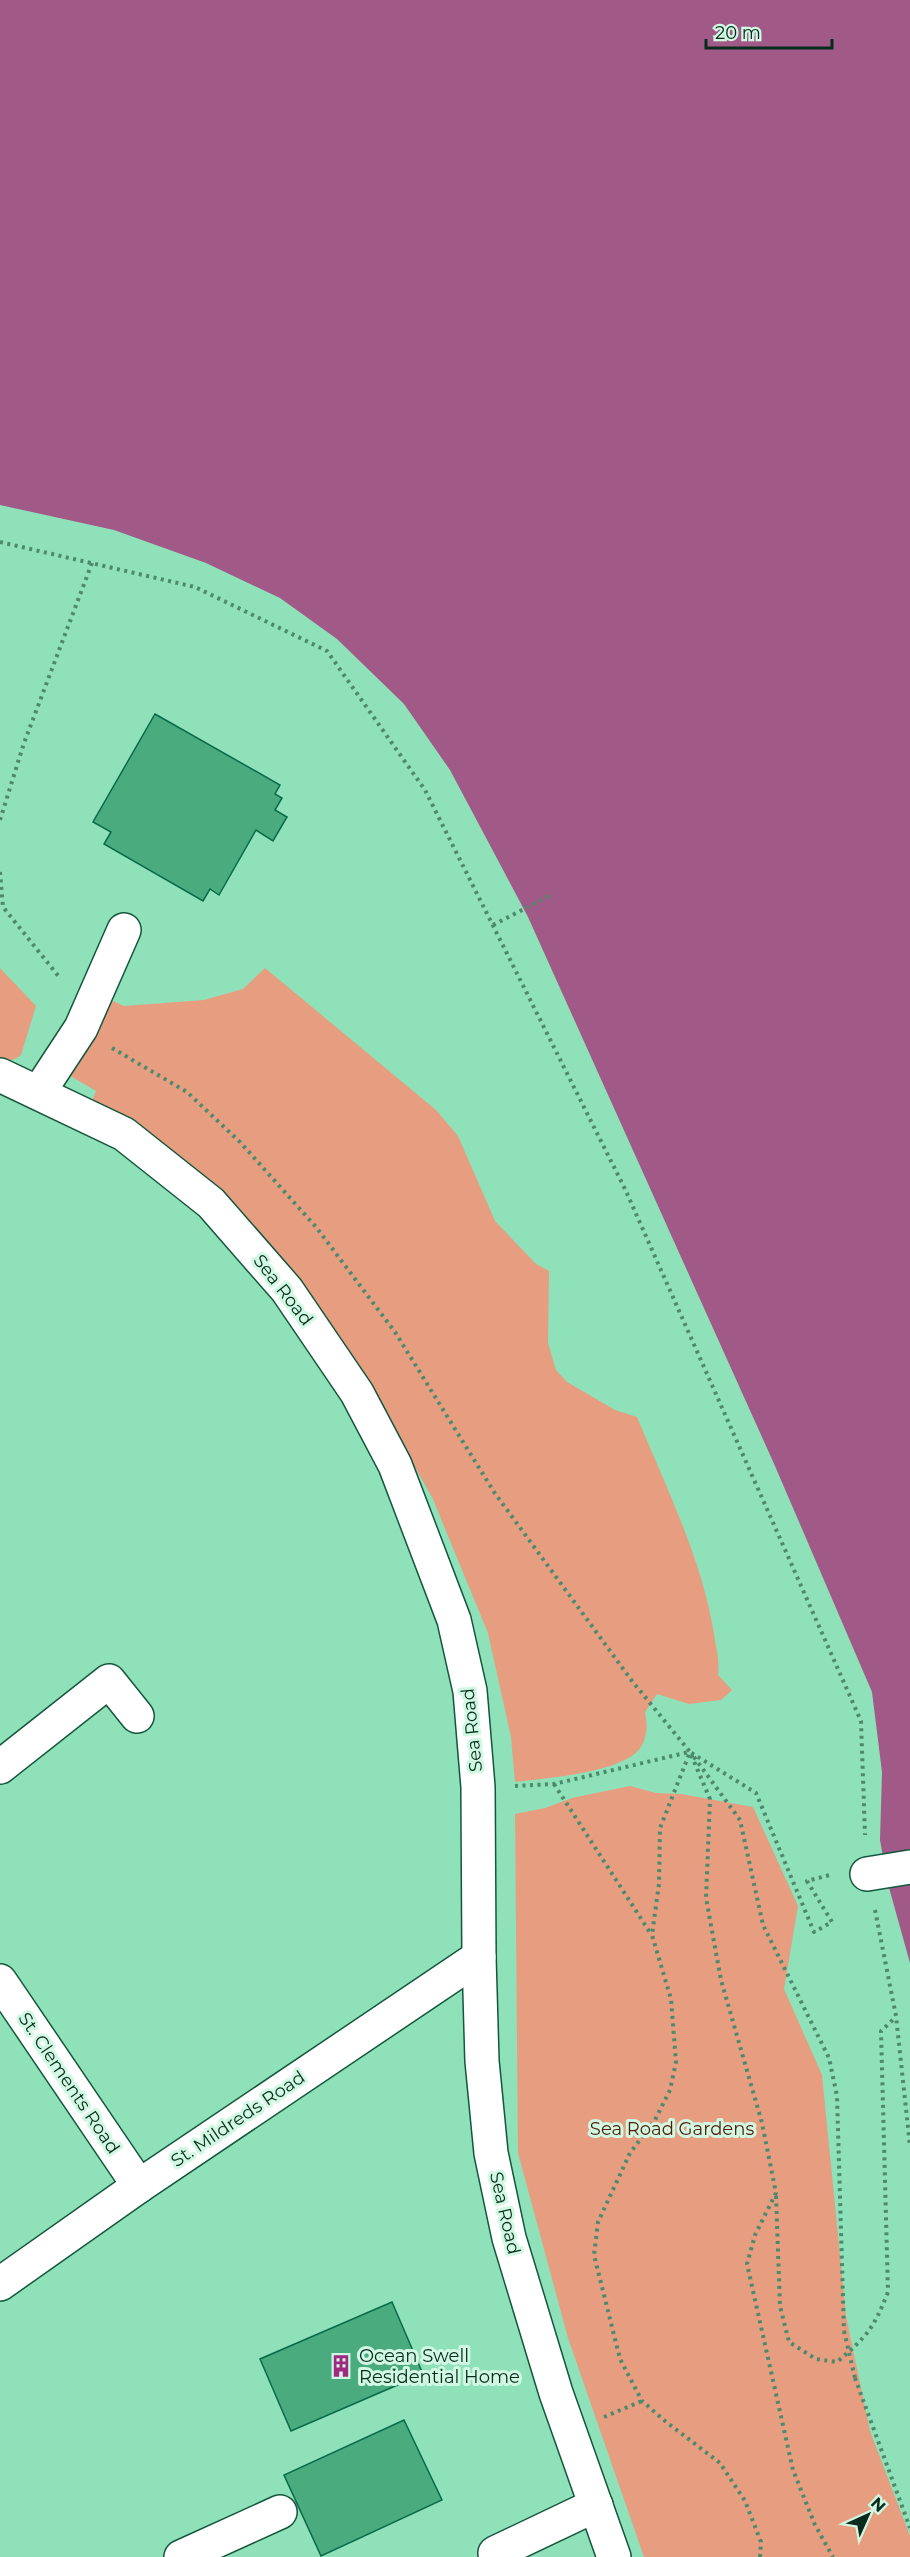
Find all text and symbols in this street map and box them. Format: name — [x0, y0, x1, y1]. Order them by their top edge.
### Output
scale bar — [706, 12, 832, 50]
text: 20 m — [715, 22, 761, 44]
street label: Sea Road — [248, 1250, 318, 1330]
street label: Sea Road — [457, 1687, 487, 1773]
street label: St. Clements Road — [14, 2008, 124, 2158]
street label: St. Mildreds Road — [167, 2066, 309, 2172]
park label: Sea Road Gardens — [590, 2118, 754, 2140]
street label: Sea Road — [485, 2170, 525, 2256]
place label: Ocean Swell Residential Home — [359, 2345, 520, 2388]
building icon: Ocean Swell Residential Home — [328, 2353, 354, 2379]
north arrow — [838, 2485, 898, 2545]
text: N — [867, 2493, 890, 2516]

